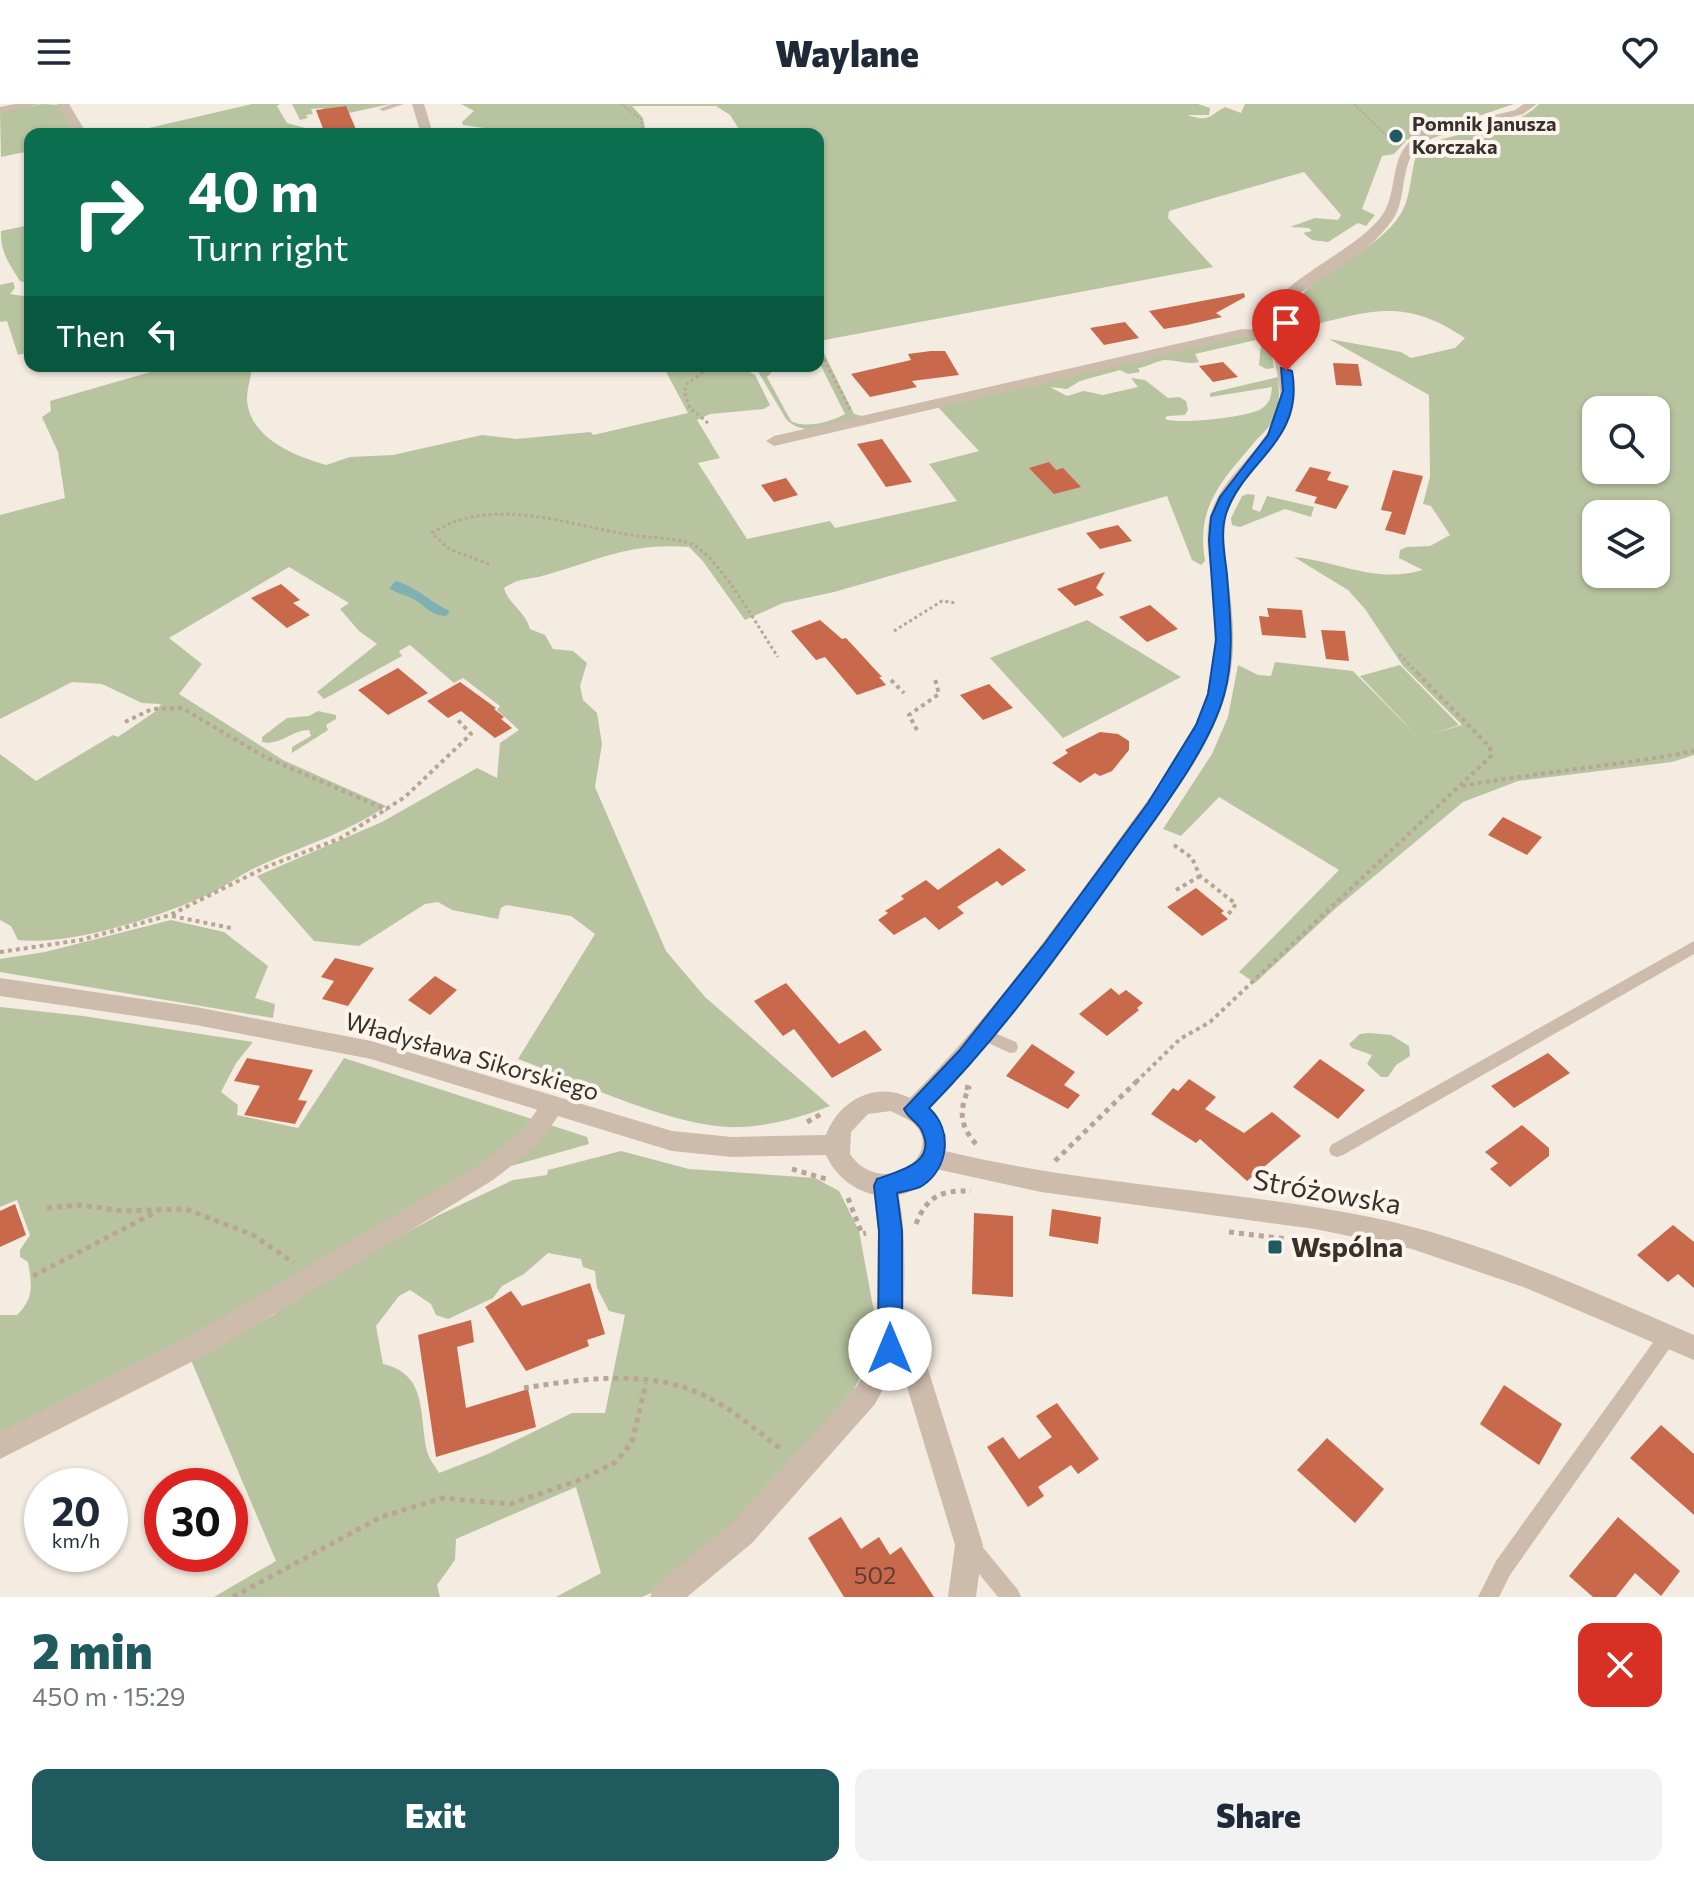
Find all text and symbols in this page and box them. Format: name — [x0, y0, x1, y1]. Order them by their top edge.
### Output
icon: menu — [32, 30, 76, 74]
text: Waylane — [775, 30, 919, 74]
icon: heart — [1618, 30, 1662, 74]
place label: Pomnik Janusza Korczaka — [1412, 111, 1557, 158]
marker: Pomnik Janusza Korczaka — [1387, 127, 1405, 145]
text: 40 m — [188, 155, 319, 224]
icon: right — [56, 160, 160, 264]
text: Turn right — [188, 224, 349, 268]
pin — [1252, 289, 1320, 371]
icon: arrive — [1264, 301, 1308, 345]
icon: left — [141, 312, 185, 356]
text: Then — [56, 316, 125, 353]
map controls — [1582, 396, 1670, 588]
button: search — [1582, 396, 1670, 484]
button: layers — [1582, 500, 1670, 588]
street label: Władysława Sikorskiego — [342, 1005, 603, 1106]
street label: Stróżowska — [1250, 1161, 1404, 1221]
place label: Wspólna — [1291, 1229, 1403, 1263]
marker: Wspólna — [1266, 1238, 1284, 1256]
position arrow — [848, 1307, 932, 1391]
speed limit sign: 30 — [144, 1468, 248, 1572]
text: 20 — [51, 1485, 101, 1534]
text: km/h — [52, 1528, 100, 1552]
house number: 502 — [854, 1560, 896, 1589]
text: 2 min — [32, 1620, 153, 1679]
button: close — [1578, 1623, 1662, 1707]
text: 450 m · 15:29 — [32, 1680, 186, 1711]
button: Exit — [32, 1769, 839, 1861]
button: Share — [855, 1769, 1662, 1861]

